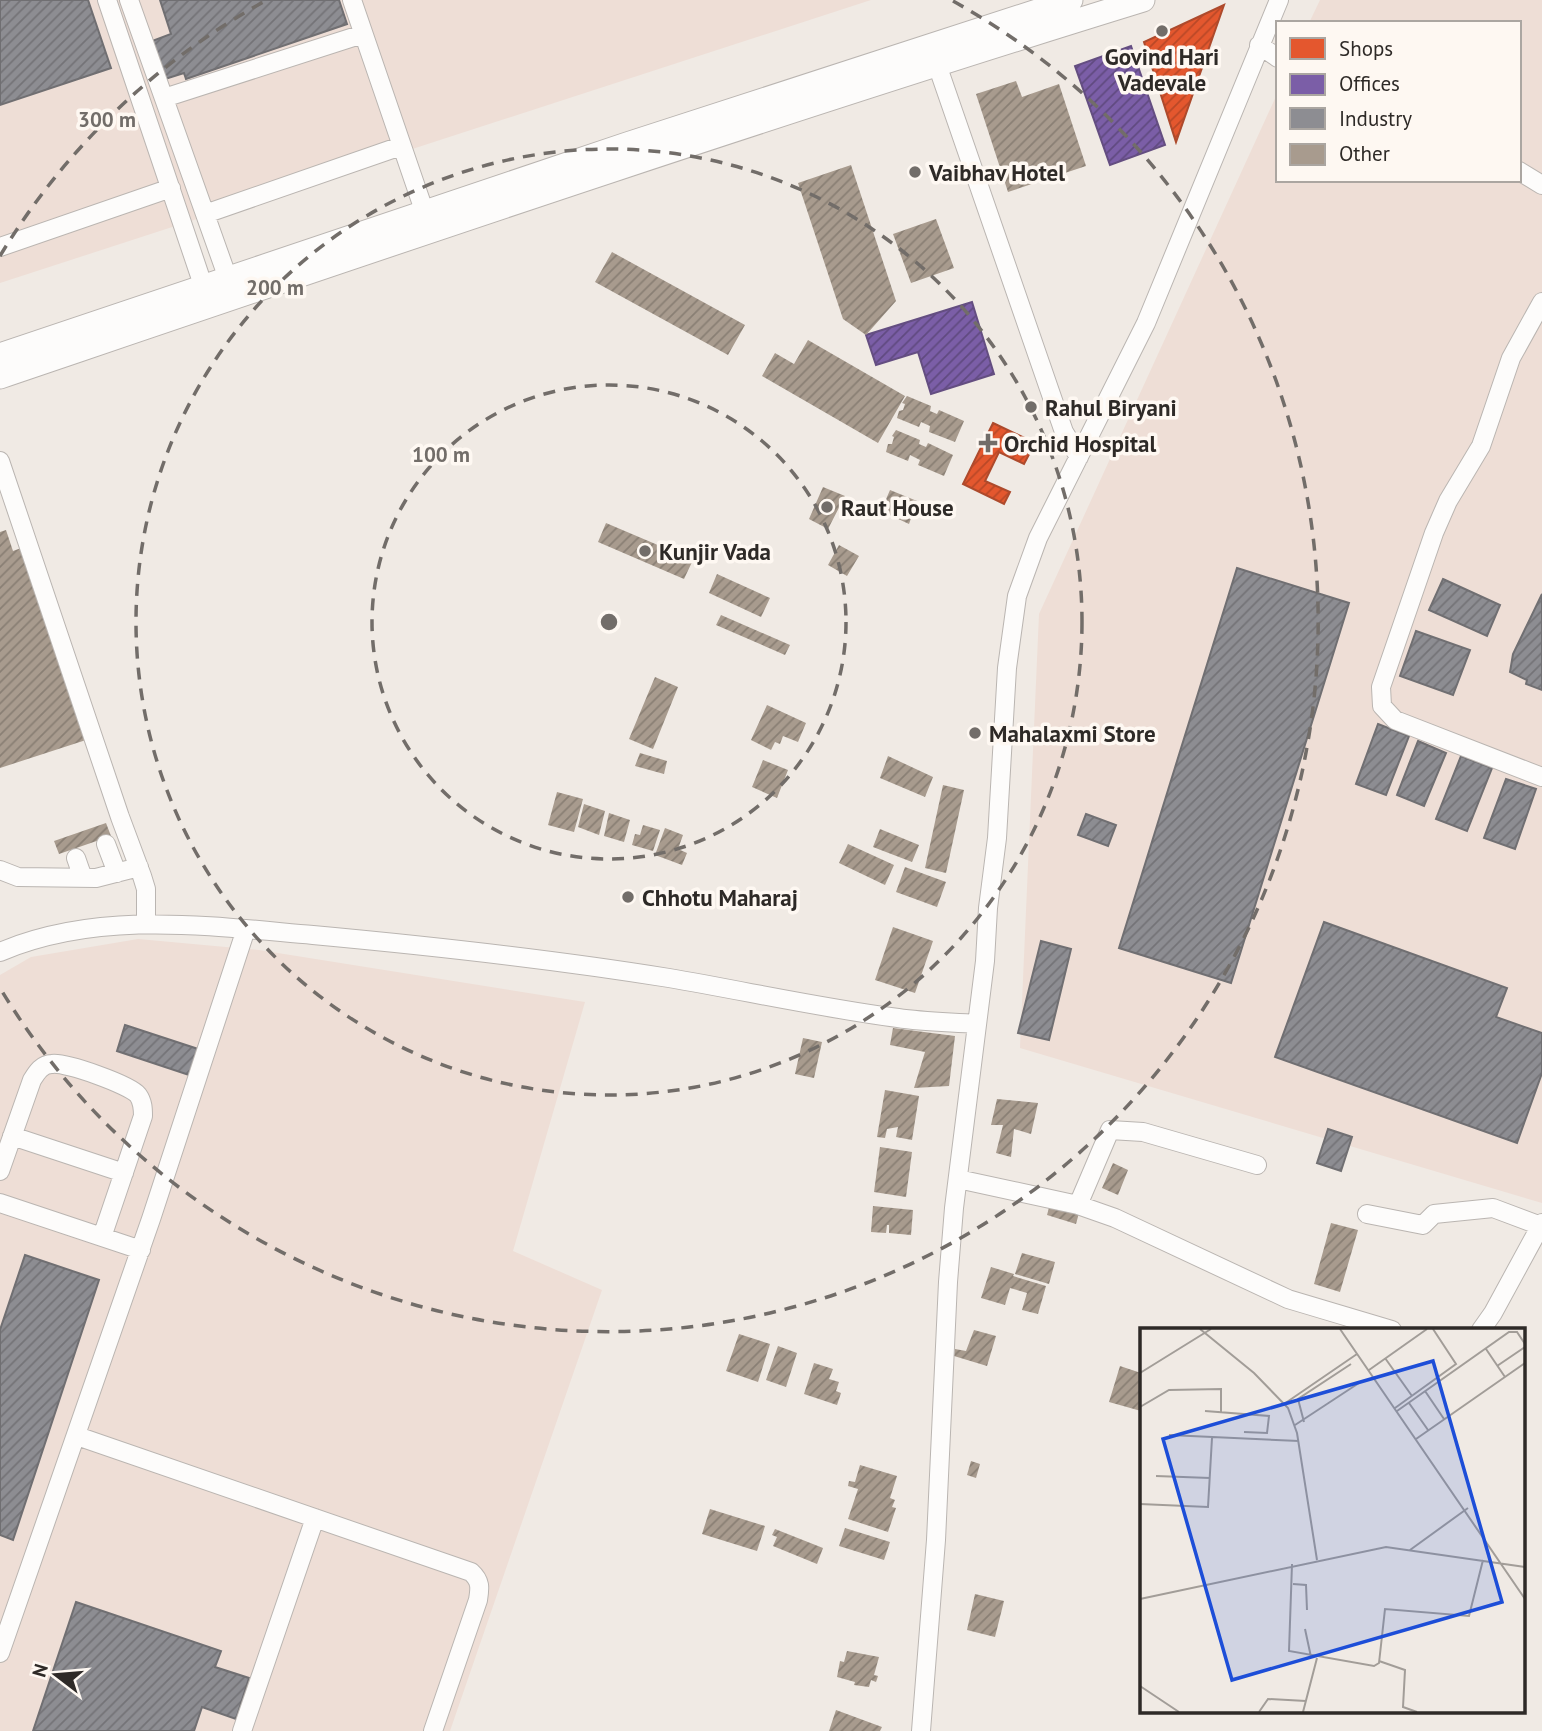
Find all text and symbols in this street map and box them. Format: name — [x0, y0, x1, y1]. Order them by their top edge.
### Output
legend — [1276, 21, 1521, 182]
marker: Govind Hari Vadevale — [1154, 23, 1170, 39]
text: Shops — [1339, 35, 1393, 62]
place label: Govind Hari Vadevale — [1105, 42, 1219, 97]
text: Offices — [1339, 70, 1400, 97]
text: Industry — [1339, 105, 1412, 132]
text: 300 m — [78, 106, 136, 133]
text: Other — [1339, 140, 1390, 167]
place label: Vaibhav Hotel — [928, 158, 1065, 187]
marker: Vaibhav Hotel — [907, 164, 923, 180]
text: 200 m — [246, 274, 304, 301]
place label: Rahul Biryani — [1045, 393, 1177, 422]
marker: Rahul Biryani — [1023, 399, 1039, 415]
place label: Orchid Hospital — [1004, 429, 1156, 458]
marker: Orchid Hospital — [978, 433, 998, 453]
text: 100 m — [412, 441, 470, 468]
place label: Raut House — [841, 493, 954, 522]
marker: Raut House — [819, 499, 835, 515]
place label: Kunjir Vada — [659, 537, 771, 566]
marker: Kunjir Vada — [637, 543, 653, 559]
centre of rings — [597, 610, 621, 634]
place label: Mahalaxmi Store — [989, 719, 1156, 748]
marker: Mahalaxmi Store — [967, 725, 983, 741]
place label: Chhotu Maharaj — [642, 883, 798, 912]
marker: Chhotu Maharaj — [620, 889, 636, 905]
inset map — [1140, 1328, 1524, 1714]
north arrow — [21, 1640, 91, 1710]
text: N — [26, 1661, 53, 1680]

